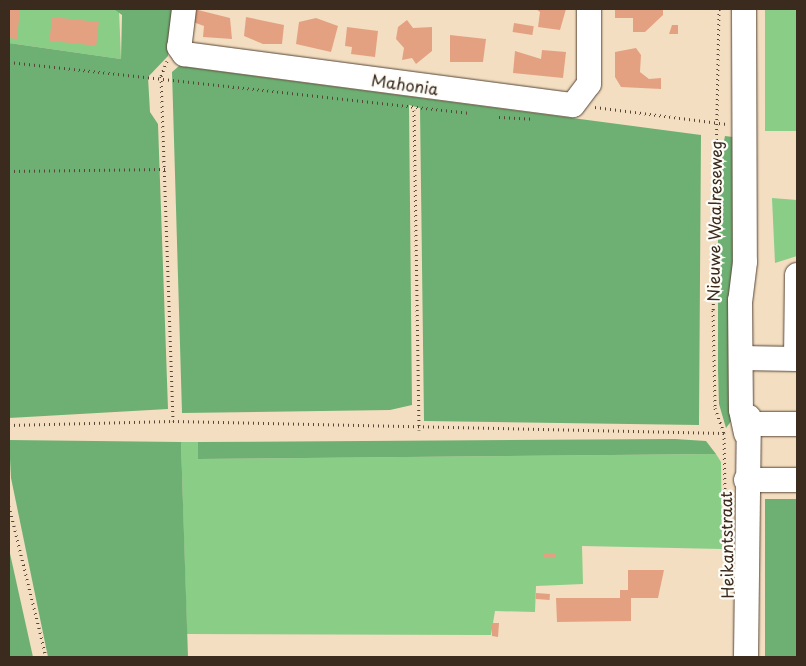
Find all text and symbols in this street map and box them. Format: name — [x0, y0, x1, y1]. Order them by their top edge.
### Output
street label: Mahonia — [370, 70, 440, 98]
street label: Nieuwe Waalreseweg — [703, 140, 725, 302]
street label: Heikantstraat — [715, 491, 737, 599]

